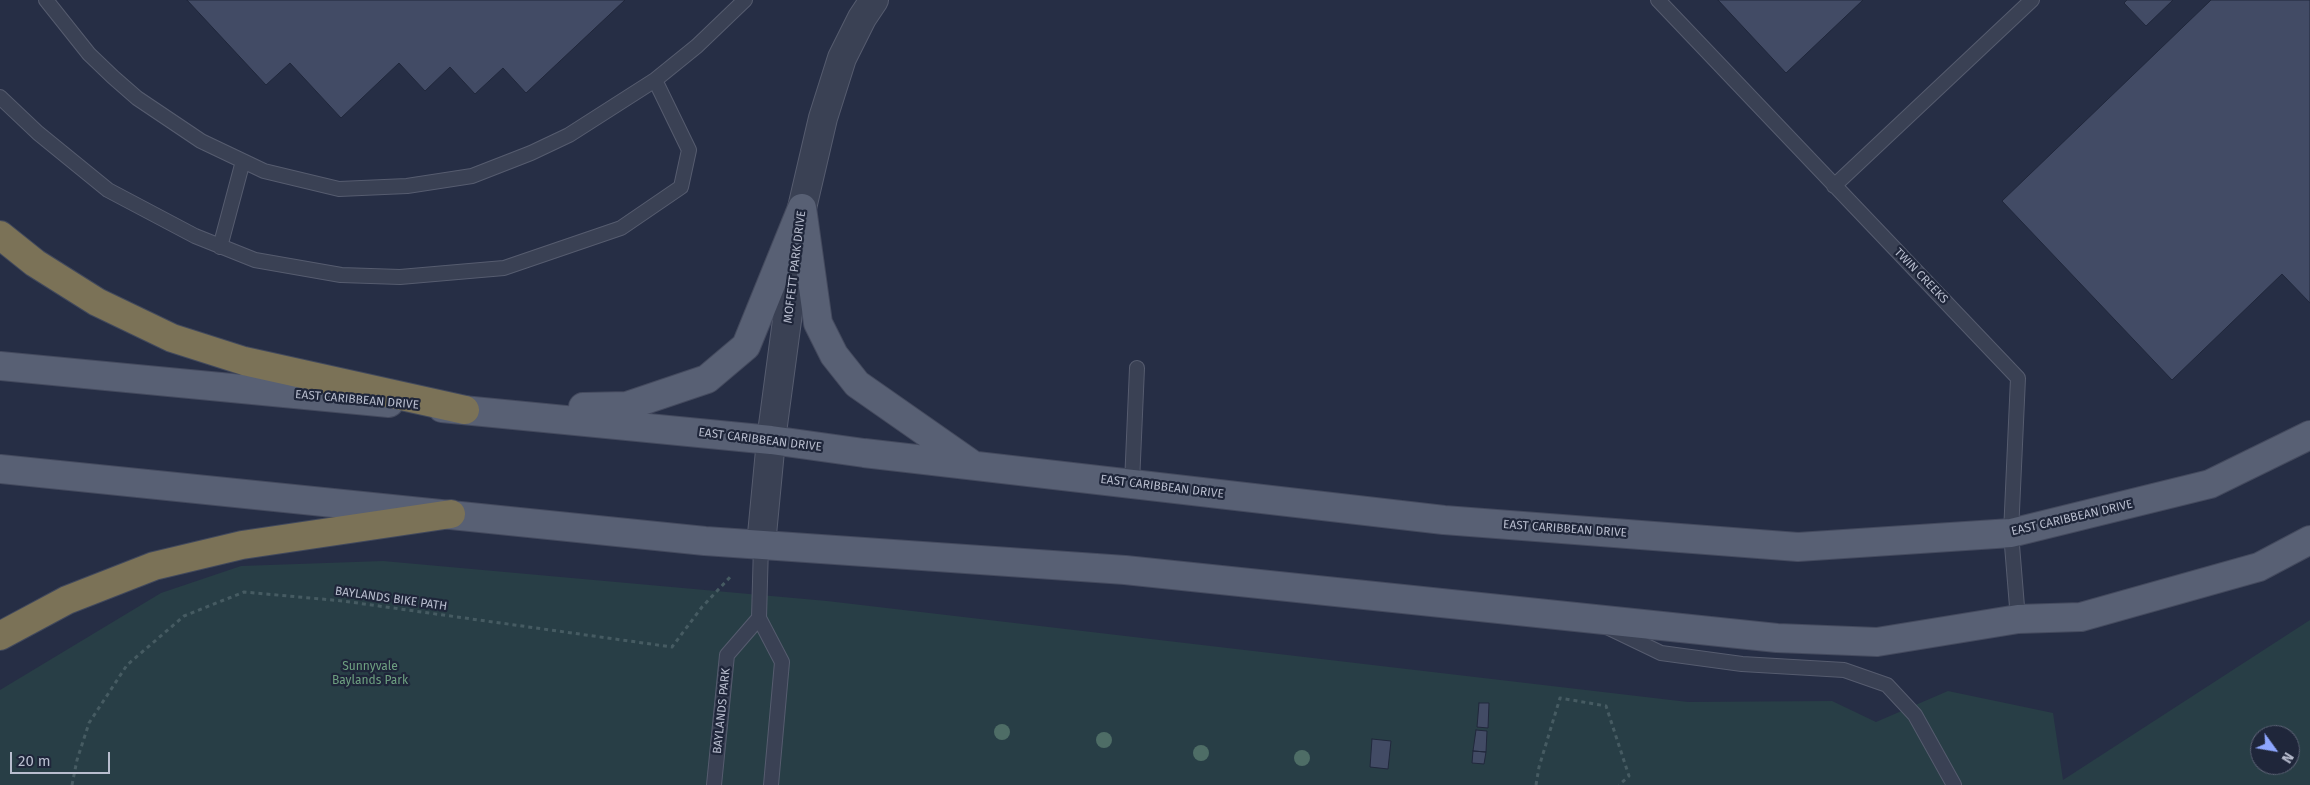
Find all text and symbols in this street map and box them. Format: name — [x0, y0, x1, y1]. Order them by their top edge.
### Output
street label: MOFFETT PARK DRIVE — [781, 210, 809, 324]
street label: TWIN CREEKS — [1891, 245, 1951, 307]
street label: EAST CARIBBEAN DRIVE — [294, 387, 420, 413]
street label: EAST CARIBBEAN DRIVE — [697, 425, 823, 455]
street label: EAST CARIBBEAN DRIVE — [1099, 472, 1225, 502]
street label: EAST CARIBBEAN DRIVE — [2010, 497, 2134, 539]
street label: EAST CARIBBEAN DRIVE — [1503, 517, 1627, 541]
street label: BAYLANDS BIKE PATH — [334, 584, 448, 614]
park label: Sunnyvale Baylands Park — [332, 660, 408, 688]
street label: BAYLANDS PARK — [710, 667, 734, 755]
north arrow — [2250, 725, 2300, 775]
scale bar — [12, 742, 112, 774]
text: N — [2278, 749, 2297, 766]
text: 20 m — [18, 752, 51, 770]

